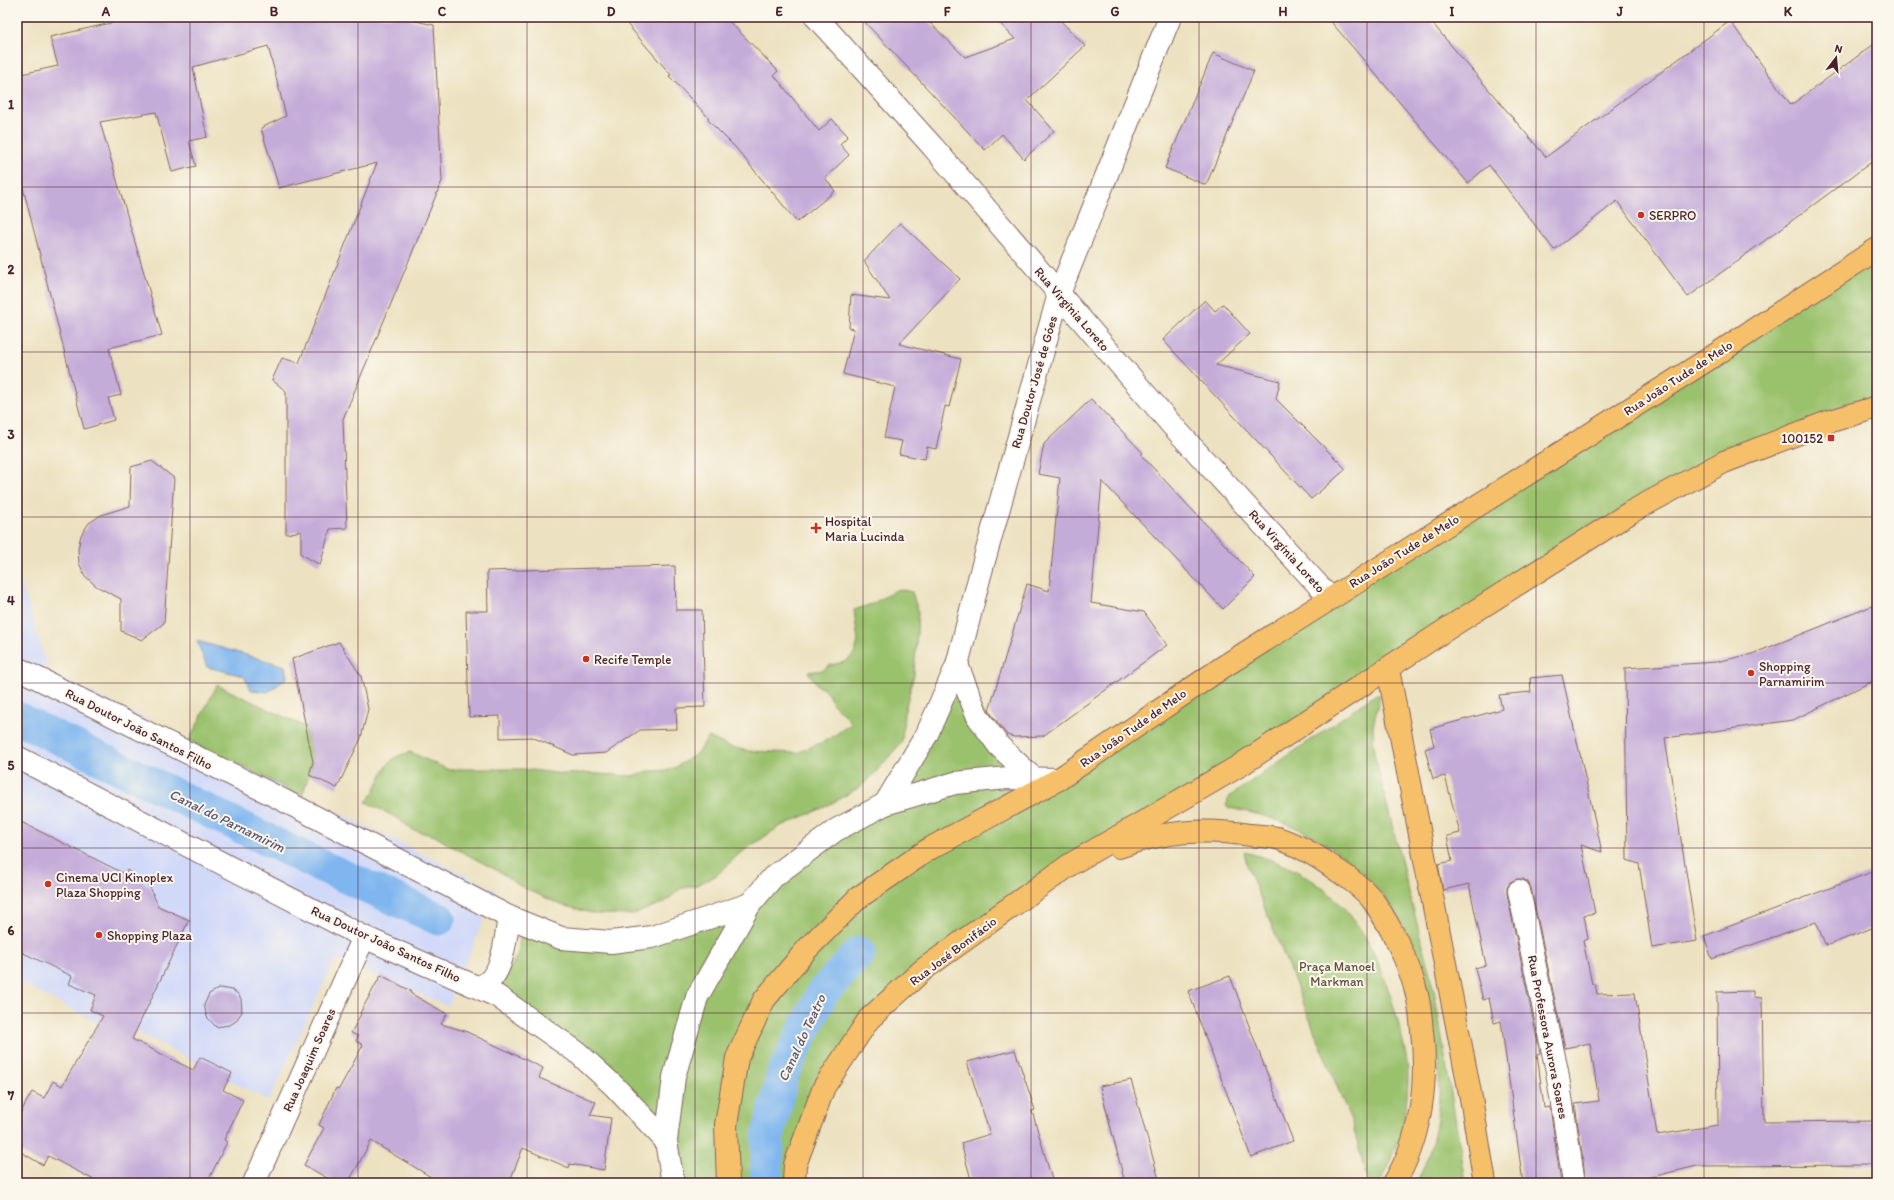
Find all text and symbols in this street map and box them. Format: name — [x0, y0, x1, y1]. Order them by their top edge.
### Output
text: A — [101, 4, 111, 19]
text: B — [270, 4, 279, 19]
text: C — [438, 4, 447, 19]
text: D — [607, 4, 616, 19]
text: E — [775, 4, 783, 19]
text: F — [944, 4, 951, 19]
text: G — [1111, 4, 1120, 19]
text: H — [1279, 4, 1288, 19]
text: I — [1450, 4, 1455, 19]
text: J — [1616, 4, 1624, 19]
text: K — [1784, 4, 1793, 19]
north arrow — [1816, 38, 1856, 78]
text: N — [1833, 42, 1844, 56]
text: 1 — [8, 97, 14, 112]
place label: SERPRO — [1649, 208, 1696, 223]
marker: SERPRO — [1636, 210, 1646, 220]
text: 2 — [8, 262, 15, 277]
street label: Rua Virgínia Loreto — [1031, 264, 1113, 354]
street label: Rua Doutor José de Góes — [1008, 314, 1060, 450]
street label: Rua João Tude de Melo — [1621, 337, 1736, 419]
text: 3 — [7, 427, 15, 442]
place label: 100152 — [1781, 431, 1823, 446]
marker: 100152 — [1826, 433, 1836, 443]
street label: Rua Virgínia Loreto — [1246, 506, 1328, 596]
street label: Rua João Tude de Melo — [1346, 511, 1462, 591]
place label: Hospital Maria Lucinda — [825, 514, 905, 544]
marker: Hospital Maria Lucinda — [810, 522, 822, 534]
text: 4 — [7, 593, 15, 608]
place label: Recife Temple — [594, 652, 671, 667]
marker: Recife Temple — [581, 654, 591, 664]
place label: Shopping Parnamirim — [1759, 659, 1825, 689]
marker: Shopping Parnamirim — [1746, 668, 1756, 678]
street label: Rua Doutor João Santos Filho — [63, 685, 215, 773]
street label: Rua João Tude de Melo — [1077, 685, 1190, 771]
text: 5 — [8, 758, 15, 773]
water label: Canal do Parnamirim — [166, 786, 288, 857]
place label: Cinema UCI Kinoplex Plaza Shopping — [56, 870, 173, 900]
marker: Cinema UCI Kinoplex Plaza Shopping — [43, 879, 53, 889]
street label: Rua Doutor João Santos Filho — [309, 903, 463, 985]
street label: Rua José Bonifácio — [907, 913, 1000, 989]
text: 6 — [8, 923, 15, 938]
place label: Shopping Plaza — [107, 928, 192, 943]
marker: Shopping Plaza — [94, 930, 104, 940]
street label: Rua Professora Aurora Soares — [1525, 954, 1571, 1120]
park label: Praça Manoel Markman — [1299, 959, 1375, 989]
water label: Canal do Teatro — [774, 991, 830, 1084]
street label: Rua Joaquim Soares — [279, 1006, 339, 1114]
text: 7 — [7, 1088, 15, 1103]

